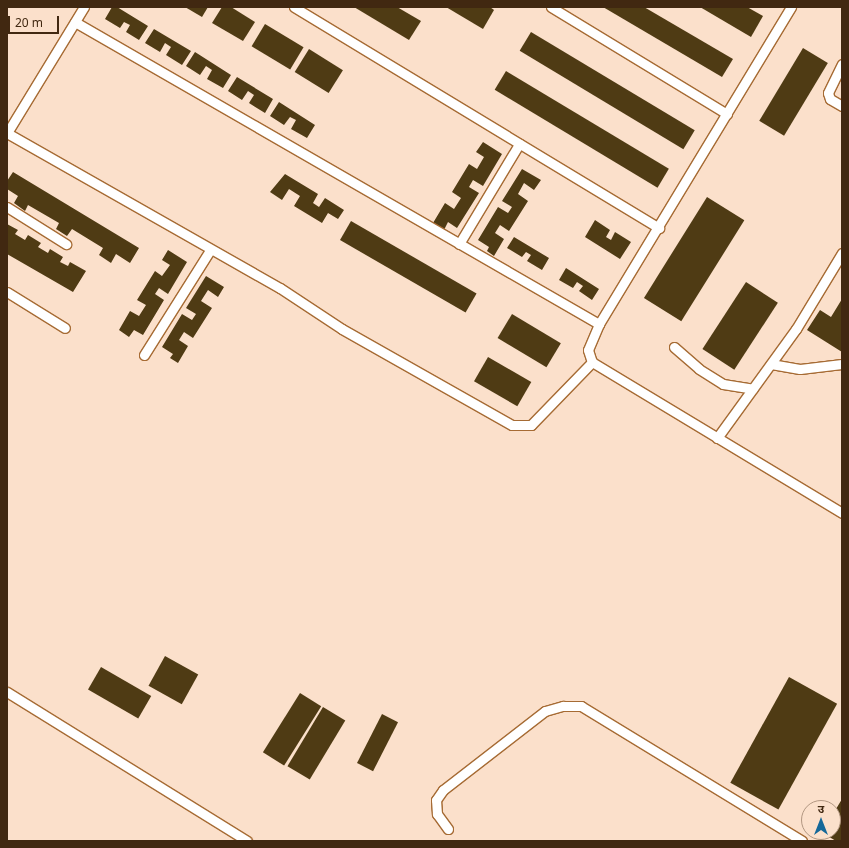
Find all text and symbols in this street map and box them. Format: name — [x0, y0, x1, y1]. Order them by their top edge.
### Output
scale bar — [10, 8, 61, 34]
text: 20 m — [15, 14, 43, 31]
north arrow — [801, 800, 841, 840]
text: उ — [818, 801, 824, 816]

